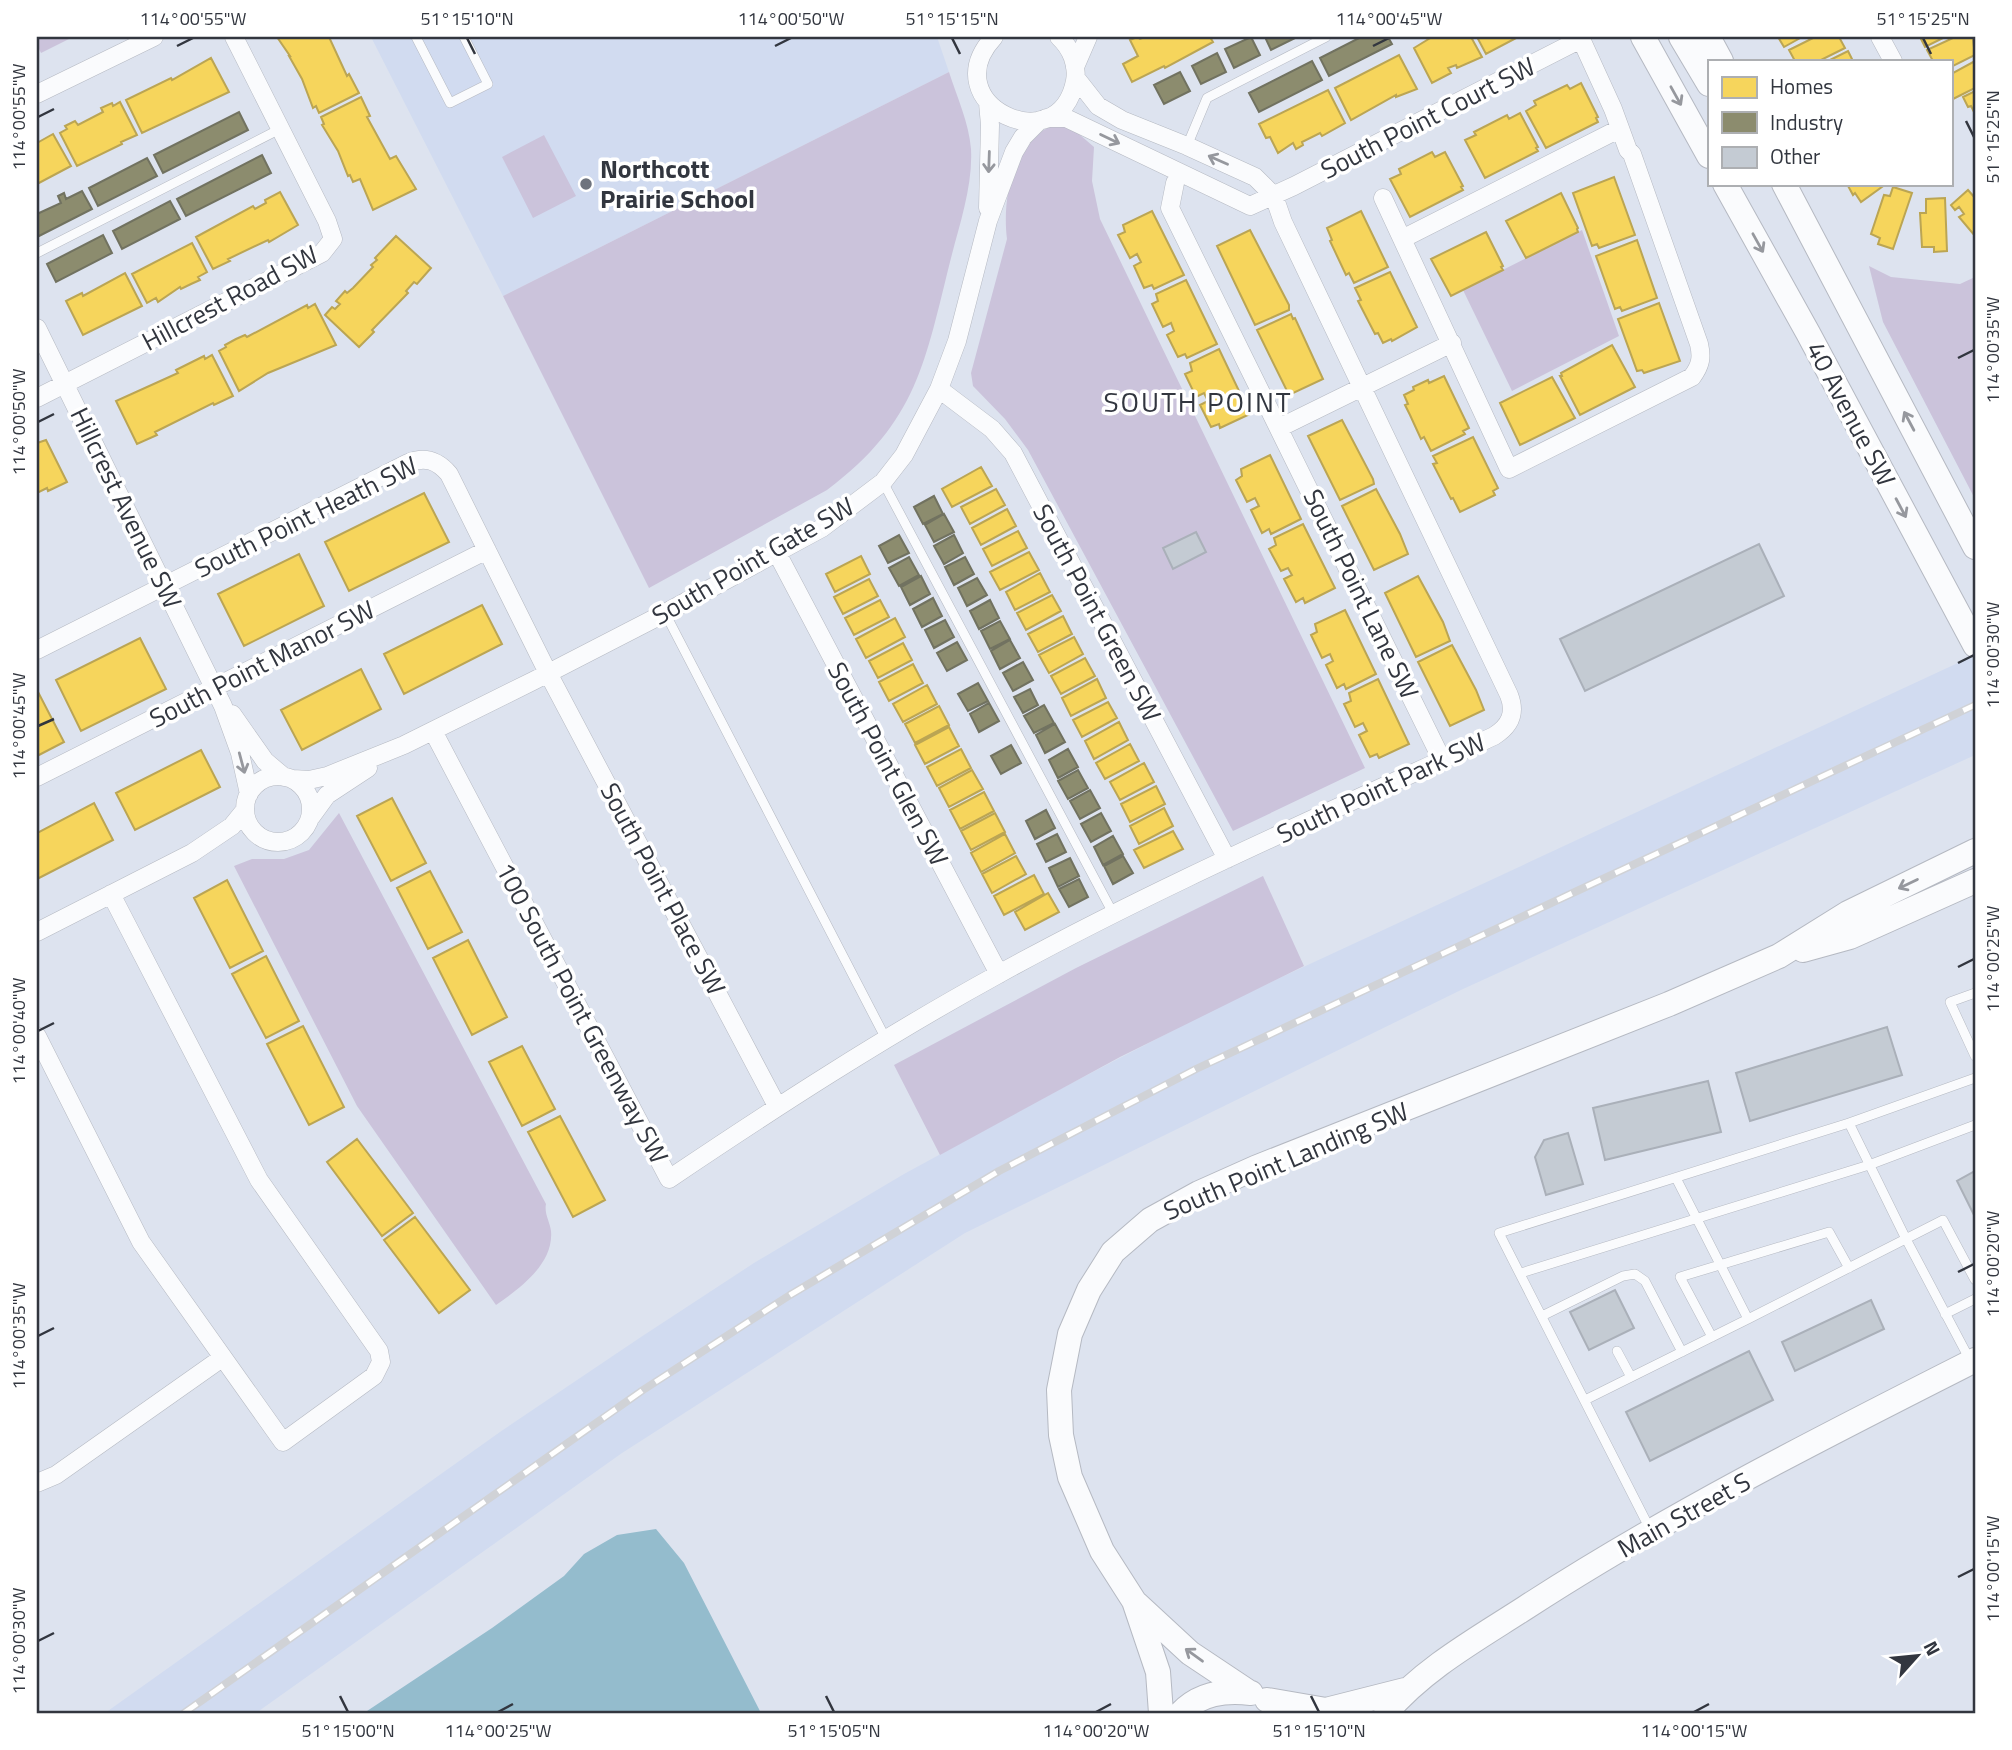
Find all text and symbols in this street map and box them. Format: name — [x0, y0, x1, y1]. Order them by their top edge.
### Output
text: 114°00'55"W — [139, 5, 247, 32]
text: 51°15'10"N — [420, 5, 514, 32]
text: 114°00'50"W — [737, 5, 845, 32]
text: 51°15'15"N — [905, 5, 999, 32]
text: 114°00'45"W — [1335, 5, 1443, 32]
text: 51°15'25"N — [1876, 5, 1970, 32]
street label: South Point Court SW — [1314, 47, 1542, 189]
legend — [1708, 60, 1952, 186]
text: 114°00'55"W — [5, 63, 32, 171]
text: Homes — [1770, 70, 1833, 102]
one-way arrow — [1670, 85, 1683, 106]
text: 51°15'25"N — [1979, 90, 2006, 184]
text: Industry — [1770, 106, 1843, 138]
one-way arrow — [1099, 132, 1120, 146]
text: Other — [1770, 140, 1820, 172]
place label: Northcott Prairie School — [600, 149, 755, 218]
one-way arrow — [983, 150, 996, 173]
one-way arrow — [1208, 153, 1229, 166]
marker: Northcott Prairie School — [578, 176, 594, 192]
one-way arrow — [1751, 233, 1765, 253]
street label: Hillcrest Road SW — [135, 235, 325, 360]
text: 114°00'35"W — [1979, 296, 2006, 404]
street label: 40 Avenue SW — [1797, 334, 1906, 493]
text: 114°00'50"W — [5, 368, 32, 476]
district label: SOUTH POINT — [1103, 380, 1293, 423]
street label: Hillcrest Avenue SW — [61, 401, 192, 615]
one-way arrow — [1902, 412, 1916, 432]
street label: South Point Heath SW — [188, 446, 424, 587]
street label: South Point Lane SW — [1294, 482, 1429, 705]
street label: South Point Gate SW — [644, 487, 861, 634]
street label: South Point Green SW — [1023, 497, 1171, 729]
one-way arrow — [1895, 497, 1909, 518]
street label: South Point Manor SW — [142, 590, 381, 737]
text: 114°00'30"W — [1979, 601, 2006, 709]
street label: South Point Glen SW — [818, 655, 959, 873]
text: 114°00'45"W — [5, 672, 32, 780]
street label: South Point Park SW — [1270, 722, 1492, 853]
one-way arrow — [236, 751, 249, 774]
street label: South Point Place SW — [591, 776, 736, 1002]
street label: 100 South Point Greenway SW — [486, 855, 679, 1170]
one-way arrow — [1898, 877, 1919, 891]
text: 114°00'25"W — [1979, 905, 2006, 1013]
text: 114°00'40"W — [5, 977, 32, 1085]
street label: South Point Landing SW — [1157, 1091, 1414, 1230]
text: 114°00'20"W — [1979, 1210, 2006, 1318]
text: 114°00'35"W — [5, 1282, 32, 1390]
street label: Main Street S — [1610, 1462, 1758, 1567]
text: 114°00'15"W — [1979, 1515, 2006, 1623]
text: 114°00'30"W — [5, 1587, 32, 1695]
north arrow — [1882, 1620, 1952, 1690]
text: N — [1917, 1636, 1949, 1661]
one-way arrow — [1184, 1648, 1203, 1663]
text: 51°15'00"N — [301, 1717, 395, 1744]
text: 114°00'25"W — [444, 1717, 552, 1744]
text: 51°15'05"N — [787, 1717, 881, 1744]
text: 114°00'20"W — [1042, 1717, 1150, 1744]
text: 51°15'10"N — [1272, 1717, 1366, 1744]
text: 114°00'15"W — [1640, 1717, 1748, 1744]

